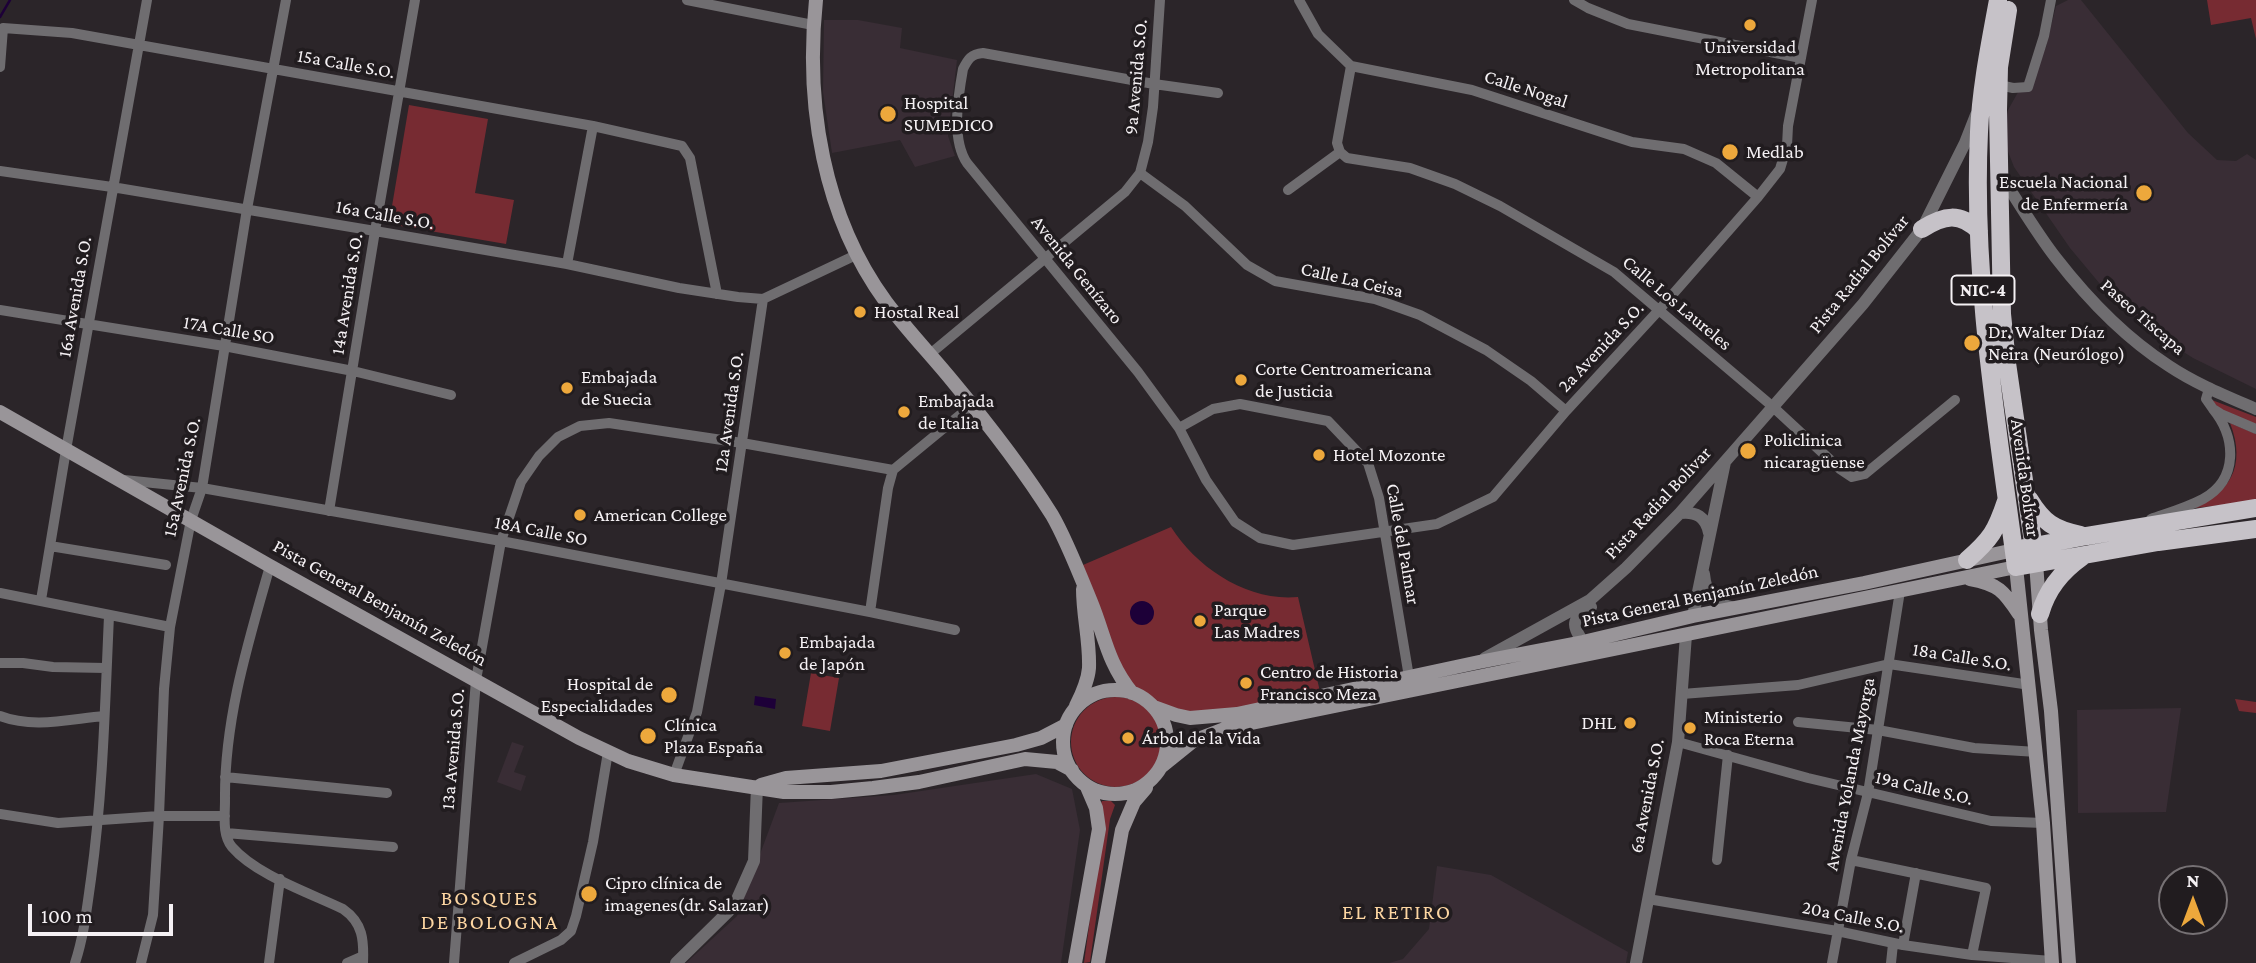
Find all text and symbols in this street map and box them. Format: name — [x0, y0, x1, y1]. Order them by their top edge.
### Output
marker: Universidad Metropolitana — [1742, 17, 1758, 33]
street label: 9a Avenida S.O. — [1120, 18, 1152, 136]
place label: Universidad Metropolitana — [1695, 36, 1805, 80]
street label: 15a Calle S.O. — [295, 44, 397, 84]
street label: Calle Nogal — [1481, 65, 1571, 113]
place label: Hospital SUMEDICO — [904, 92, 994, 136]
marker: Hospital SUMEDICO — [878, 104, 898, 124]
place label: Medlab — [1746, 141, 1804, 163]
marker: Medlab — [1720, 142, 1740, 162]
place label: Escuela Nacional de Enfermería — [1999, 171, 2128, 215]
marker: Escuela Nacional de Enfermería — [2134, 183, 2154, 203]
street label: 16a Calle S.O. — [334, 195, 436, 235]
street label: Pista Radial Bolívar — [1804, 210, 1914, 338]
street label: Avenida Genízaro — [1026, 211, 1128, 329]
street label: 14a Avenida S.O. — [326, 232, 368, 356]
street label: 16a Avenida S.O. — [53, 235, 97, 359]
street label: Calle Los Laureles — [1618, 251, 1736, 355]
street label: Calle La Ceisa — [1299, 257, 1405, 303]
street label: Paseo Tiscapa — [2096, 274, 2190, 360]
road number: NIC-4 — [1952, 276, 2014, 304]
street label: 2a Avenida S.O. — [1553, 297, 1649, 397]
place label: Hostal Real — [874, 301, 959, 323]
marker: Hostal Real — [852, 304, 868, 320]
street label: 17A Calle SO — [182, 311, 276, 349]
place label: Dr. Walter Díaz Neira (Neurólogo) — [1988, 321, 2125, 365]
marker: Dr. Walter Díaz Neira (Neurólogo) — [1962, 333, 1982, 353]
street label: 12a Avenida S.O. — [709, 350, 749, 474]
place label: Corte Centroamericana de Justicia — [1255, 358, 1432, 402]
place label: Embajada de Suecia — [581, 366, 657, 410]
marker: Corte Centroamericana de Justicia — [1233, 372, 1249, 388]
marker: Embajada de Suecia — [559, 380, 575, 396]
place label: Embajada de Italia — [918, 390, 994, 434]
marker: Embajada de Italia — [896, 404, 912, 420]
street label: 15a Avenida S.O. — [158, 415, 206, 539]
street label: Avenida Bolívar — [2005, 418, 2045, 538]
place label: Policlinica nicaragüense — [1764, 429, 1865, 473]
marker: Policlinica nicaragüense — [1738, 441, 1758, 461]
street label: Pista Radial Bolivar — [1600, 442, 1716, 564]
place label: Hotel Mozonte — [1333, 444, 1445, 466]
marker: Hotel Mozonte — [1311, 447, 1327, 463]
street label: Calle del Palmar — [1381, 482, 1425, 606]
place label: American College — [594, 504, 727, 526]
marker: American College — [572, 507, 588, 523]
street label: 18A Calle SO — [493, 511, 589, 551]
street label: Pista General Benjamín Zeledón — [269, 535, 491, 671]
street label: Pista General Benjamín Zeledón — [1580, 560, 1820, 632]
place label: Parque Las Madres — [1214, 599, 1300, 643]
marker: Parque Las Madres — [1192, 613, 1208, 629]
place label: Embajada de Japón — [799, 631, 875, 675]
street label: 18a Calle S.O. — [1911, 638, 2013, 676]
marker: Embajada de Japón — [777, 645, 793, 661]
place label: Centro de Historia Francisco Meza — [1260, 661, 1398, 705]
place label: Hospital de Especialidades — [541, 673, 653, 717]
marker: Centro de Historia Francisco Meza — [1238, 675, 1254, 691]
street label: Avenida Yolanda Mayorga — [1820, 676, 1880, 872]
marker: Hospital de Especialidades — [659, 685, 679, 705]
street label: 13a Avenida S.O. — [436, 687, 470, 811]
place label: Ministerio Roca Eterna — [1704, 706, 1794, 750]
place label: DHL — [1581, 712, 1616, 734]
place label: Clínica Plaza España — [664, 714, 763, 758]
marker: DHL — [1622, 715, 1638, 731]
marker: Ministerio Roca Eterna — [1682, 720, 1698, 736]
marker: Clínica Plaza España — [638, 726, 658, 746]
place label: Árbol de la Vida — [1142, 727, 1261, 749]
marker: Árbol de la Vida — [1120, 730, 1136, 746]
street label: 6a Avenida S.O. — [1625, 737, 1669, 855]
street label: 19a Calle S.O. — [1873, 766, 1975, 810]
north arrow — [2158, 865, 2228, 935]
text: N — [2187, 870, 2199, 891]
place label: Cipro clínica de imagenes(dr. Salazar) — [605, 872, 770, 916]
marker: Cipro clínica de imagenes(dr. Salazar) — [579, 884, 599, 904]
district label: BOSQUES DE BOLOGNA — [422, 886, 558, 936]
scale bar — [32, 890, 177, 934]
street label: 20a Calle S.O. — [1800, 896, 1906, 938]
district label: EL RETIRO — [1343, 900, 1451, 926]
text: 100 m — [41, 904, 93, 928]

